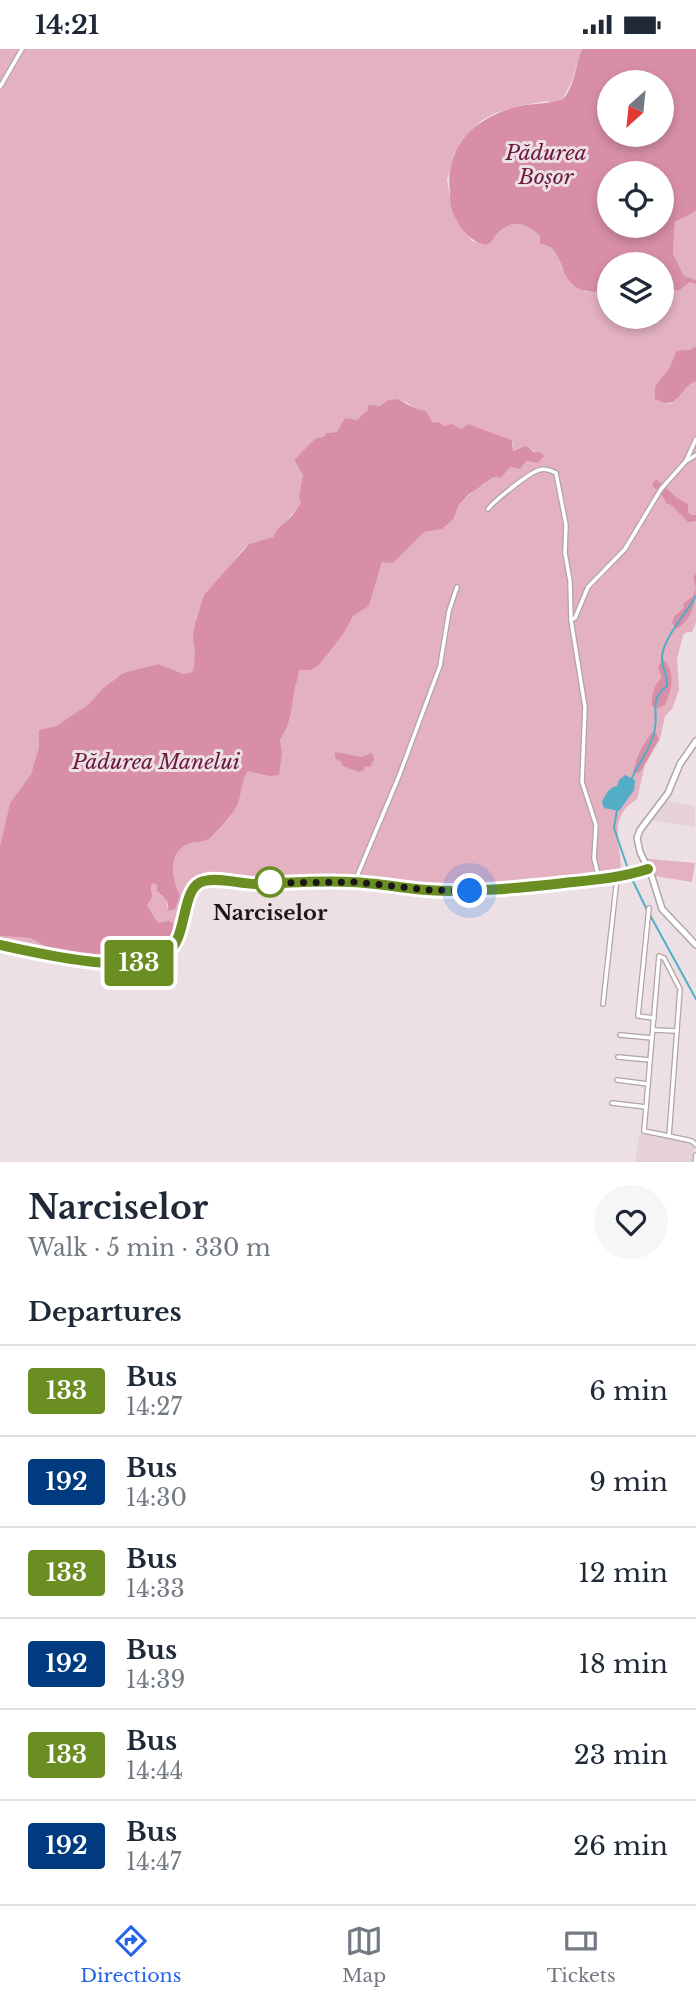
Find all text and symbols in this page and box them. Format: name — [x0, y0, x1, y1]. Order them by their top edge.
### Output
text: 14:21 — [35, 9, 99, 41]
north arrow — [597, 70, 674, 147]
map controls — [597, 70, 674, 329]
park label: Pădurea Boșor — [504, 140, 587, 190]
button: locate — [597, 161, 674, 238]
button: layers — [597, 252, 674, 329]
park label: Pădurea Manelui — [71, 749, 241, 775]
marker: Narciselor — [255, 867, 285, 897]
your location — [452, 873, 487, 908]
place label: Narciselor — [213, 900, 328, 926]
line badge: 133 — [99, 940, 179, 986]
text: 133 — [118, 948, 160, 977]
button: heart — [594, 1185, 668, 1259]
text: Narciselor — [28, 1187, 208, 1228]
text: Walk · 5 min · 330 m — [28, 1234, 271, 1262]
text: Departures — [28, 1296, 182, 1328]
text: Bus — [126, 1361, 177, 1393]
text: 6 min — [589, 1375, 668, 1407]
text: 133 — [46, 1376, 87, 1405]
text: 14:27 — [126, 1393, 182, 1421]
text: Bus — [126, 1452, 177, 1484]
text: 9 min — [589, 1466, 668, 1498]
text: 192 — [45, 1467, 88, 1496]
text: 14:30 — [126, 1484, 187, 1512]
text: Bus — [126, 1543, 177, 1575]
text: 12 min — [578, 1557, 668, 1589]
text: 133 — [46, 1558, 87, 1587]
text: 14:33 — [126, 1575, 185, 1603]
text: Bus — [126, 1634, 177, 1666]
text: 18 min — [579, 1648, 668, 1680]
text: 192 — [45, 1649, 88, 1678]
text: 14:39 — [126, 1666, 185, 1694]
text: Bus — [126, 1725, 177, 1757]
text: 23 min — [574, 1739, 668, 1771]
text: 133 — [46, 1740, 87, 1769]
text: 14:44 — [126, 1757, 183, 1785]
text: Bus — [126, 1816, 177, 1848]
text: 26 min — [573, 1830, 668, 1862]
text: 192 — [45, 1831, 88, 1860]
text: 14:47 — [126, 1848, 181, 1876]
tab: Directions — [80, 1922, 181, 1987]
tab: Map — [342, 1922, 386, 1987]
tab: Tickets — [547, 1922, 616, 1987]

